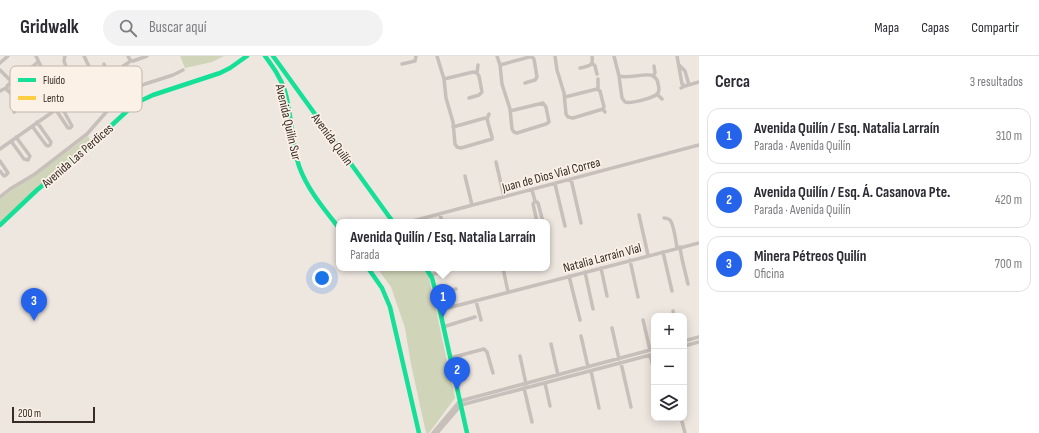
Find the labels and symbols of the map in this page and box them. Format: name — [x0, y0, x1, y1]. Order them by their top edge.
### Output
legend — [10, 66, 142, 112]
text: Fluido — [43, 74, 65, 87]
street label: Avenida Quilín Sur — [271, 82, 305, 162]
text: Lento — [43, 92, 64, 105]
street label: Avenida Quilín — [307, 110, 357, 169]
street label: Avenida Las Perdices — [38, 120, 117, 192]
street label: Juan de Dios Vial Correa — [499, 154, 602, 196]
street label: Natalia Larraín Vial — [561, 240, 643, 276]
your location — [312, 268, 332, 288]
pin: 1 — [430, 284, 456, 317]
pin: 3 — [21, 288, 47, 321]
pin: 2 — [444, 357, 470, 390]
scale bar — [12, 405, 95, 424]

